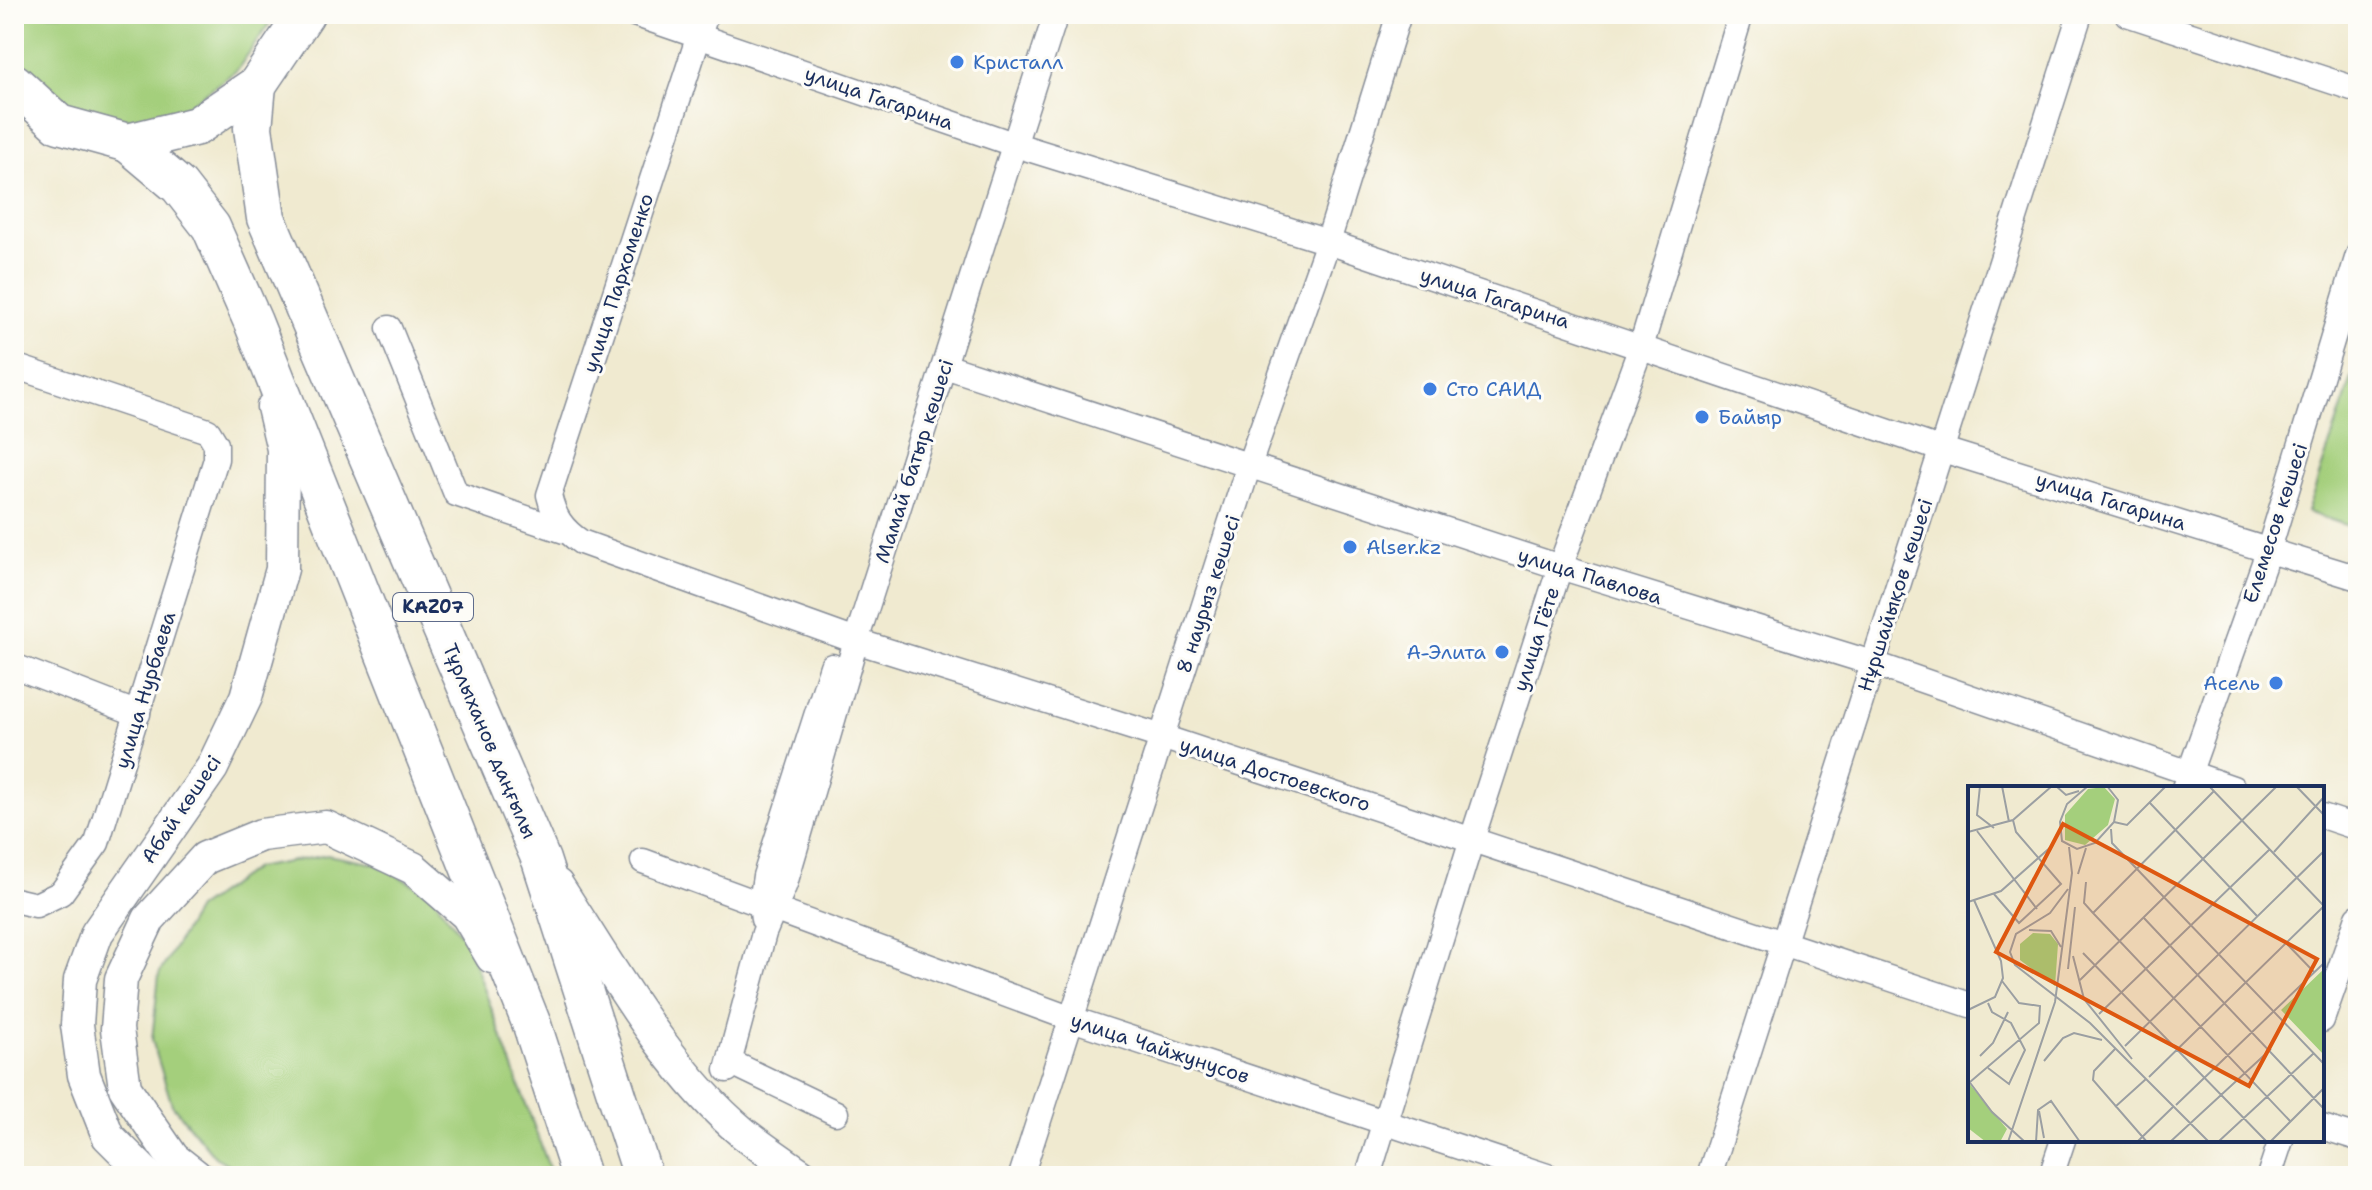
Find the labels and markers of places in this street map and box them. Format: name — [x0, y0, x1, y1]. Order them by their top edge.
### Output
place label: Кристалл — [973, 49, 1063, 75]
marker: Кристалл — [948, 53, 966, 71]
place label: Сто САИД — [1446, 376, 1541, 402]
marker: Сто САИД — [1421, 380, 1439, 398]
place label: Байыр — [1718, 404, 1782, 430]
marker: Байыр — [1693, 408, 1711, 426]
place label: Alser.kz — [1366, 534, 1442, 560]
marker: Alser.kz — [1341, 538, 1359, 556]
place label: А-Элита — [1406, 639, 1487, 665]
marker: А-Элита — [1493, 643, 1511, 661]
place label: Асель — [2203, 670, 2260, 696]
marker: Асель — [2267, 674, 2285, 692]

